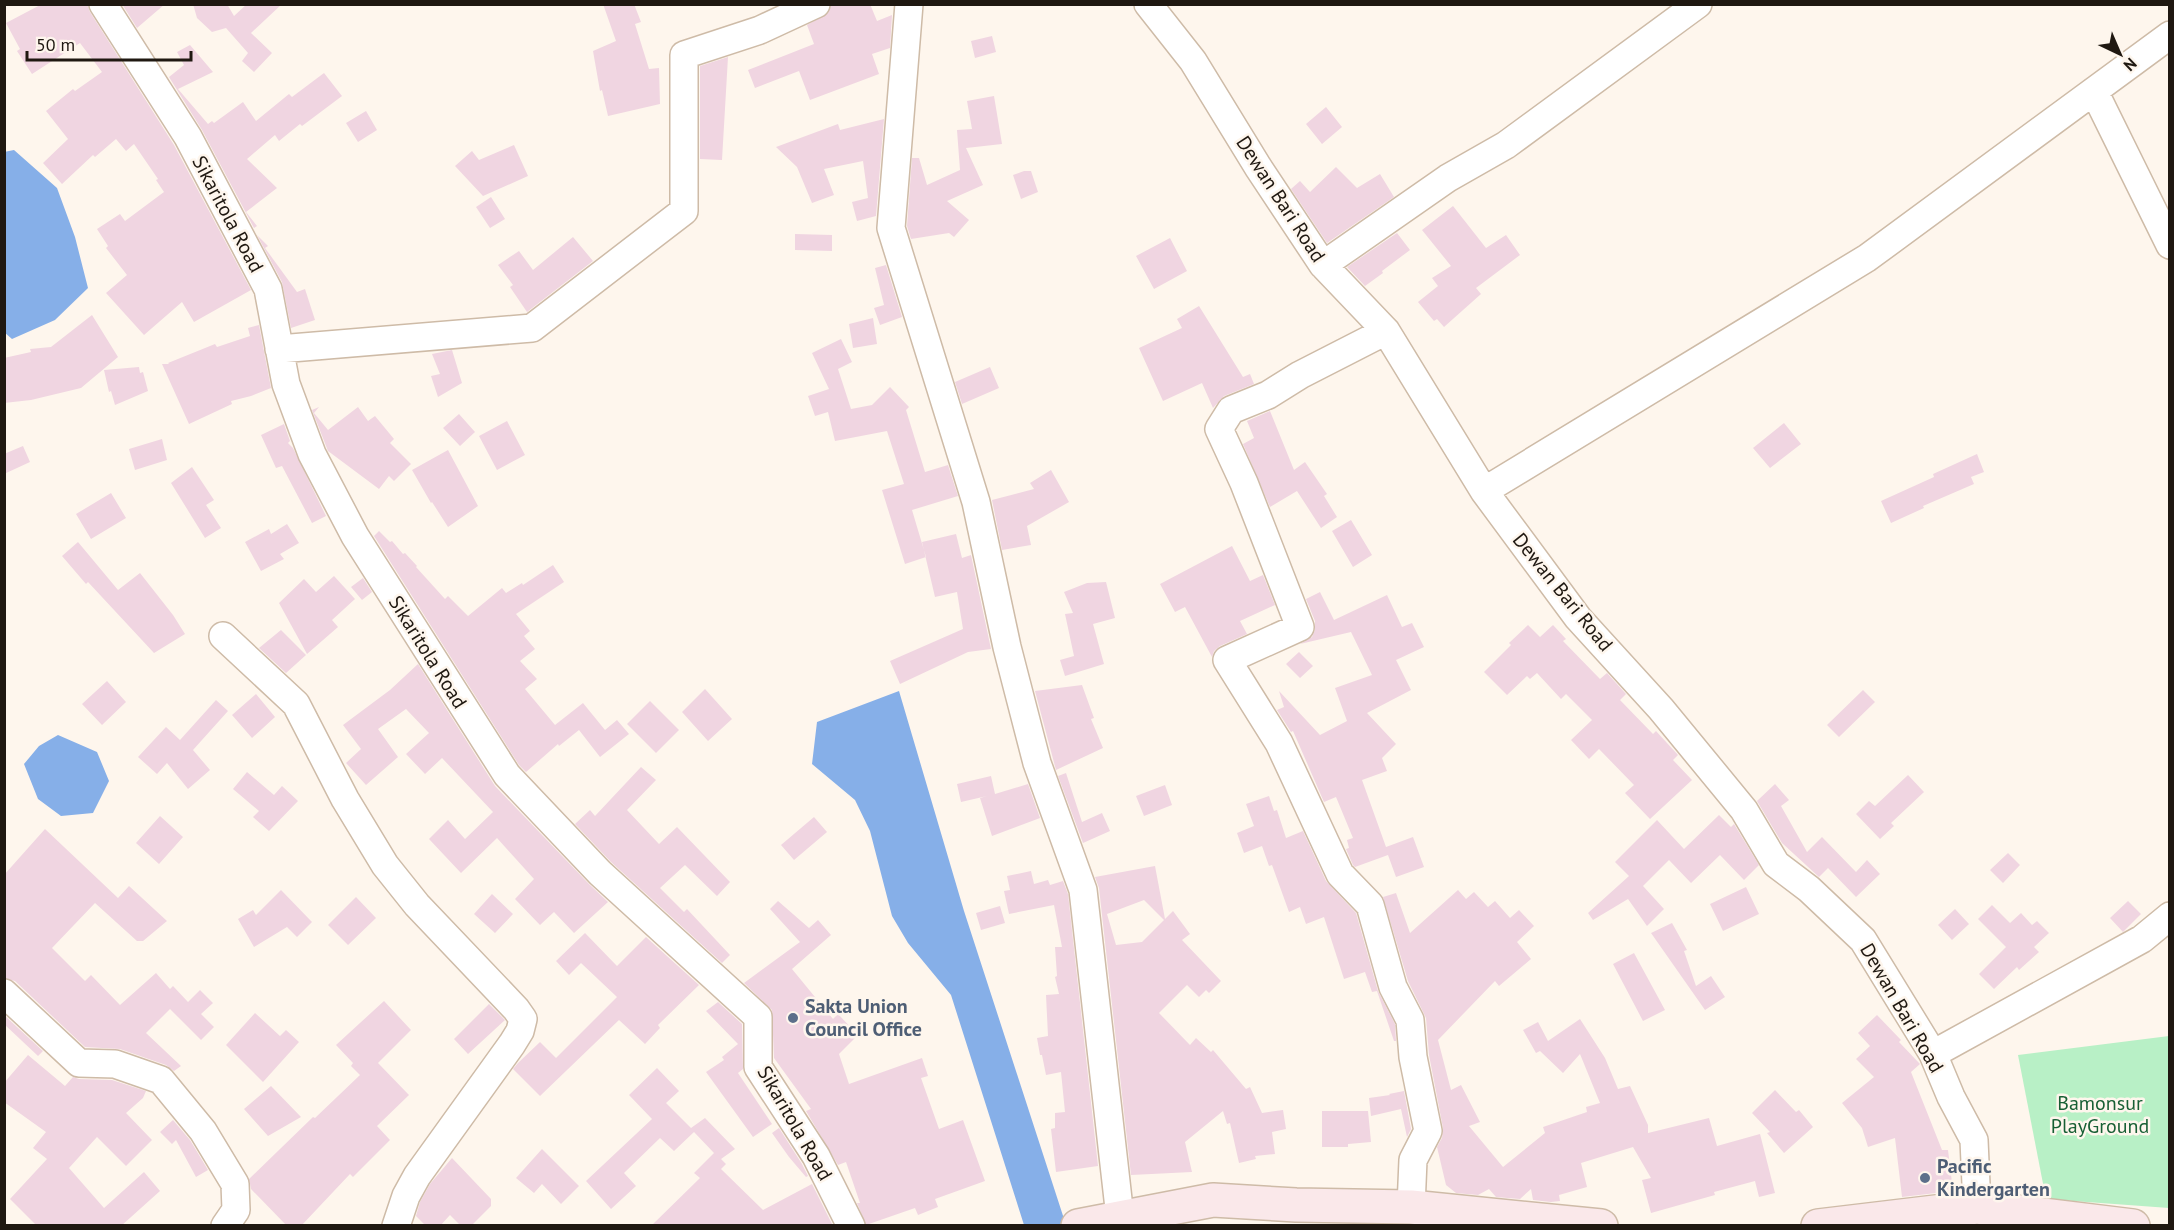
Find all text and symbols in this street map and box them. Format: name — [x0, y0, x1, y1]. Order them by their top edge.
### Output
scale bar — [27, 24, 190, 62]
north arrow — [2090, 24, 2150, 84]
text: 50 m — [36, 33, 75, 56]
text: N — [2120, 54, 2141, 76]
street label: Dewan Bari Road — [1231, 131, 1331, 267]
street label: Sikaritola Road — [186, 151, 270, 277]
street label: Dewan Bari Road — [1507, 527, 1619, 657]
street label: Sikaritola Road — [383, 591, 473, 713]
street label: Dewan Bari Road — [1854, 939, 1950, 1077]
place label: Sakta Union Council Office — [805, 993, 922, 1042]
marker: Sakta Union Council Office — [786, 1011, 800, 1025]
street label: Sikaritola Road — [752, 1061, 838, 1185]
park label: Bamonsur PlayGround — [2051, 1090, 2149, 1139]
place label: Pacific Kindergarten — [1937, 1153, 2050, 1202]
marker: Pacific Kindergarten — [1918, 1171, 1932, 1185]

